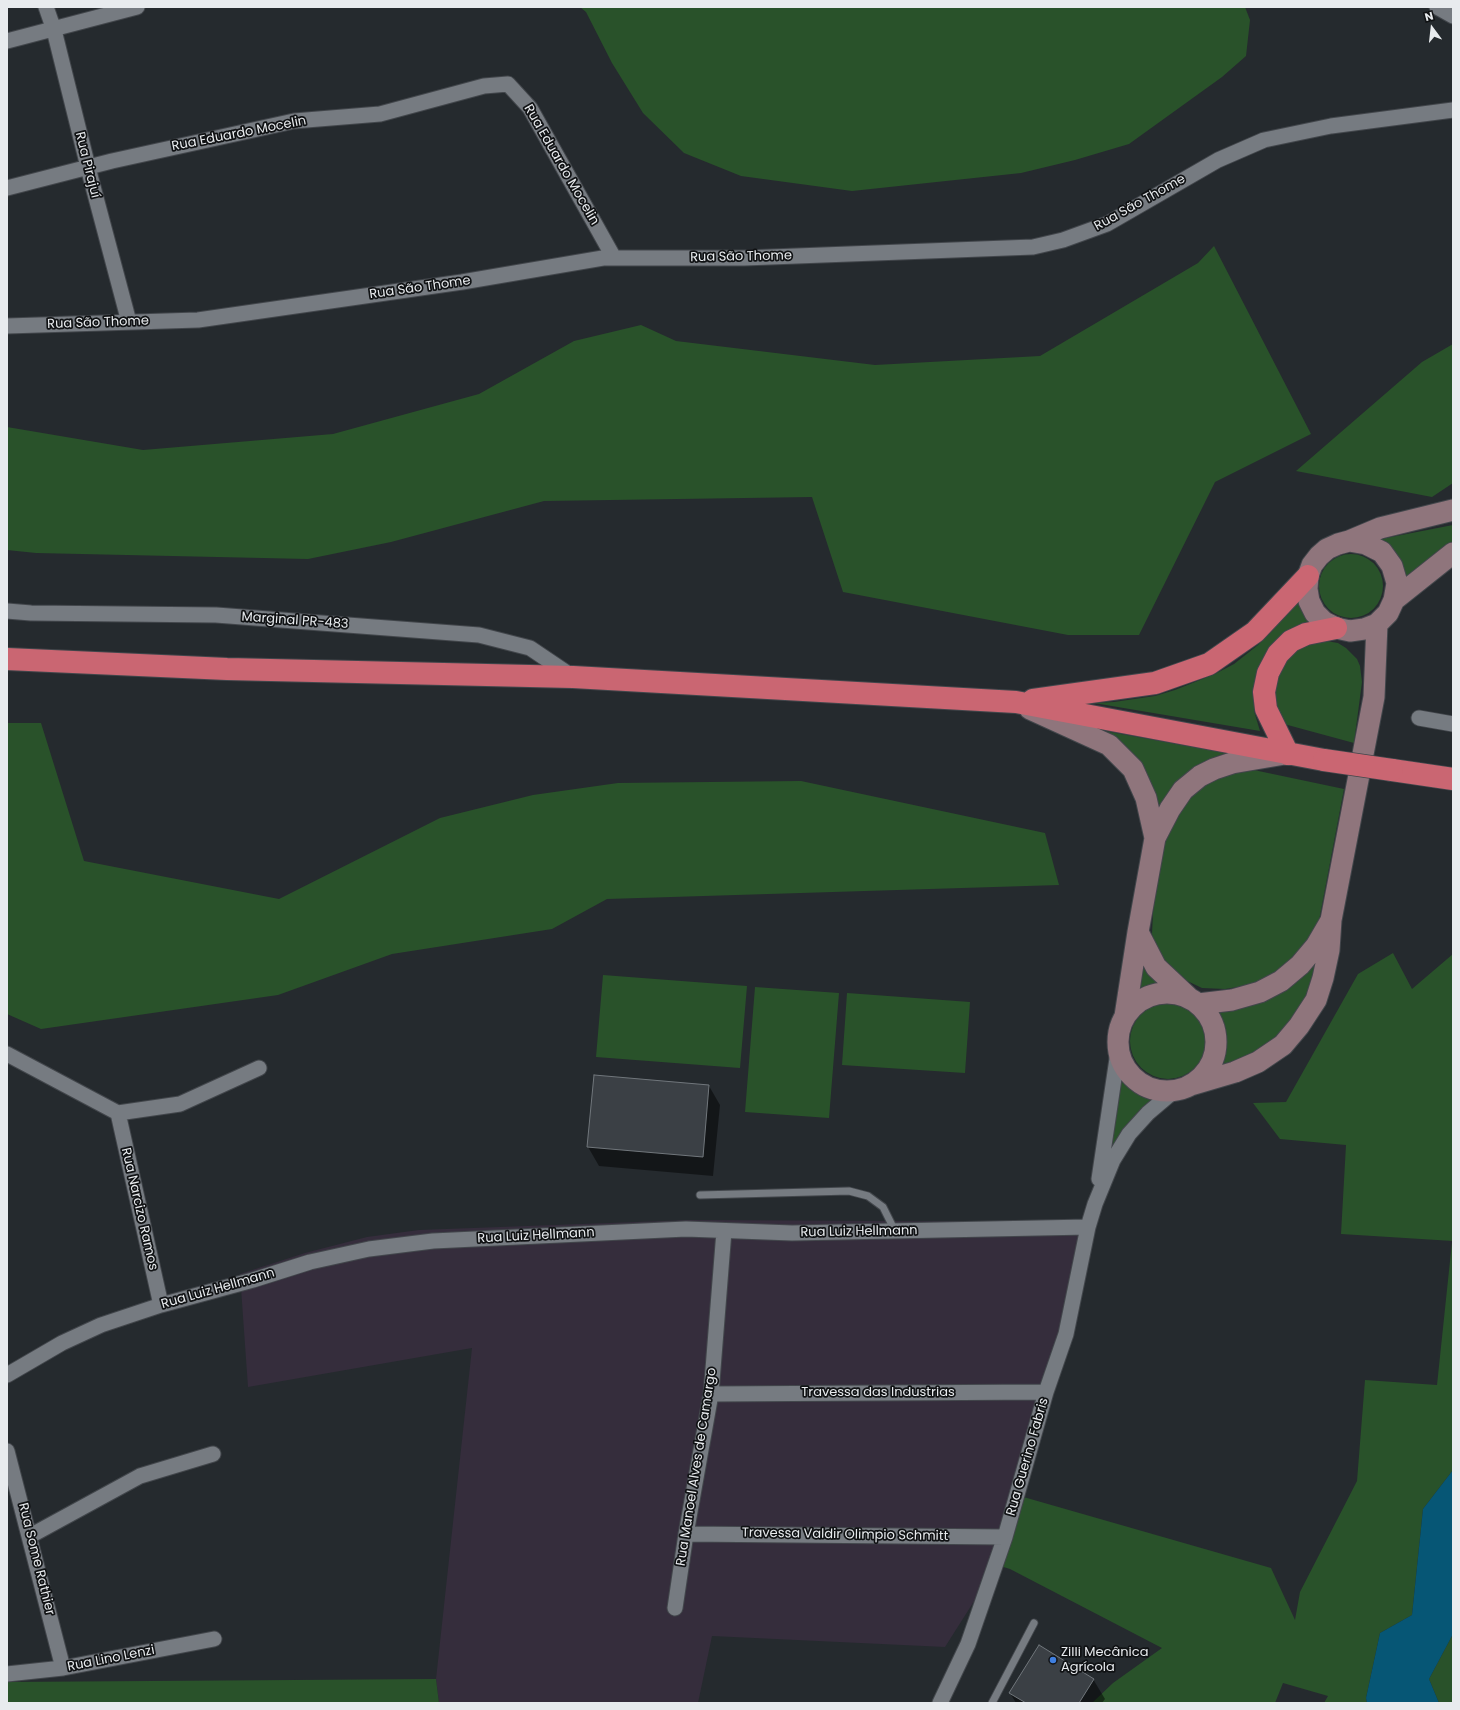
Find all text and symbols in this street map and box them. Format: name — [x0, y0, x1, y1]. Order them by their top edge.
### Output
north arrow — [1412, 8, 1452, 48]
text: N — [1423, 8, 1435, 25]
street label: Rua Eduardo Mocelin — [520, 102, 602, 228]
street label: Rua Eduardo Mocelin — [170, 113, 308, 155]
street label: Rua Pirajuí — [71, 130, 103, 200]
street label: Rua São Thome — [1092, 171, 1188, 235]
street label: Rua São Thome — [690, 248, 792, 266]
street label: Rua São Thome — [369, 273, 471, 303]
street label: Rua São Thome — [47, 313, 149, 333]
street label: Marginal PR-483 — [241, 609, 349, 633]
street label: Rua Narcizo Ramos — [117, 1146, 161, 1272]
street label: Rua Luiz Hellmann — [800, 1223, 918, 1241]
street label: Rua Luiz Hellmann — [477, 1225, 595, 1247]
street label: Rua Luiz Hellmann — [159, 1265, 277, 1313]
street label: Rua Manoel Alves de Camargo — [674, 1367, 720, 1567]
street label: Travessa das Industrias — [801, 1385, 955, 1401]
street label: Rua Guerino Fabris — [1004, 1396, 1052, 1518]
street label: Rua Some Rathier — [14, 1501, 58, 1617]
street label: Travessa Valdir Olimpio Schmitt — [742, 1525, 948, 1545]
street label: Rua Lino Lenzi — [66, 1643, 156, 1675]
place label: Zilli Mecânica Agrícola — [1061, 1645, 1148, 1676]
marker: Zilli Mecânica Agrícola — [1048, 1655, 1058, 1665]

